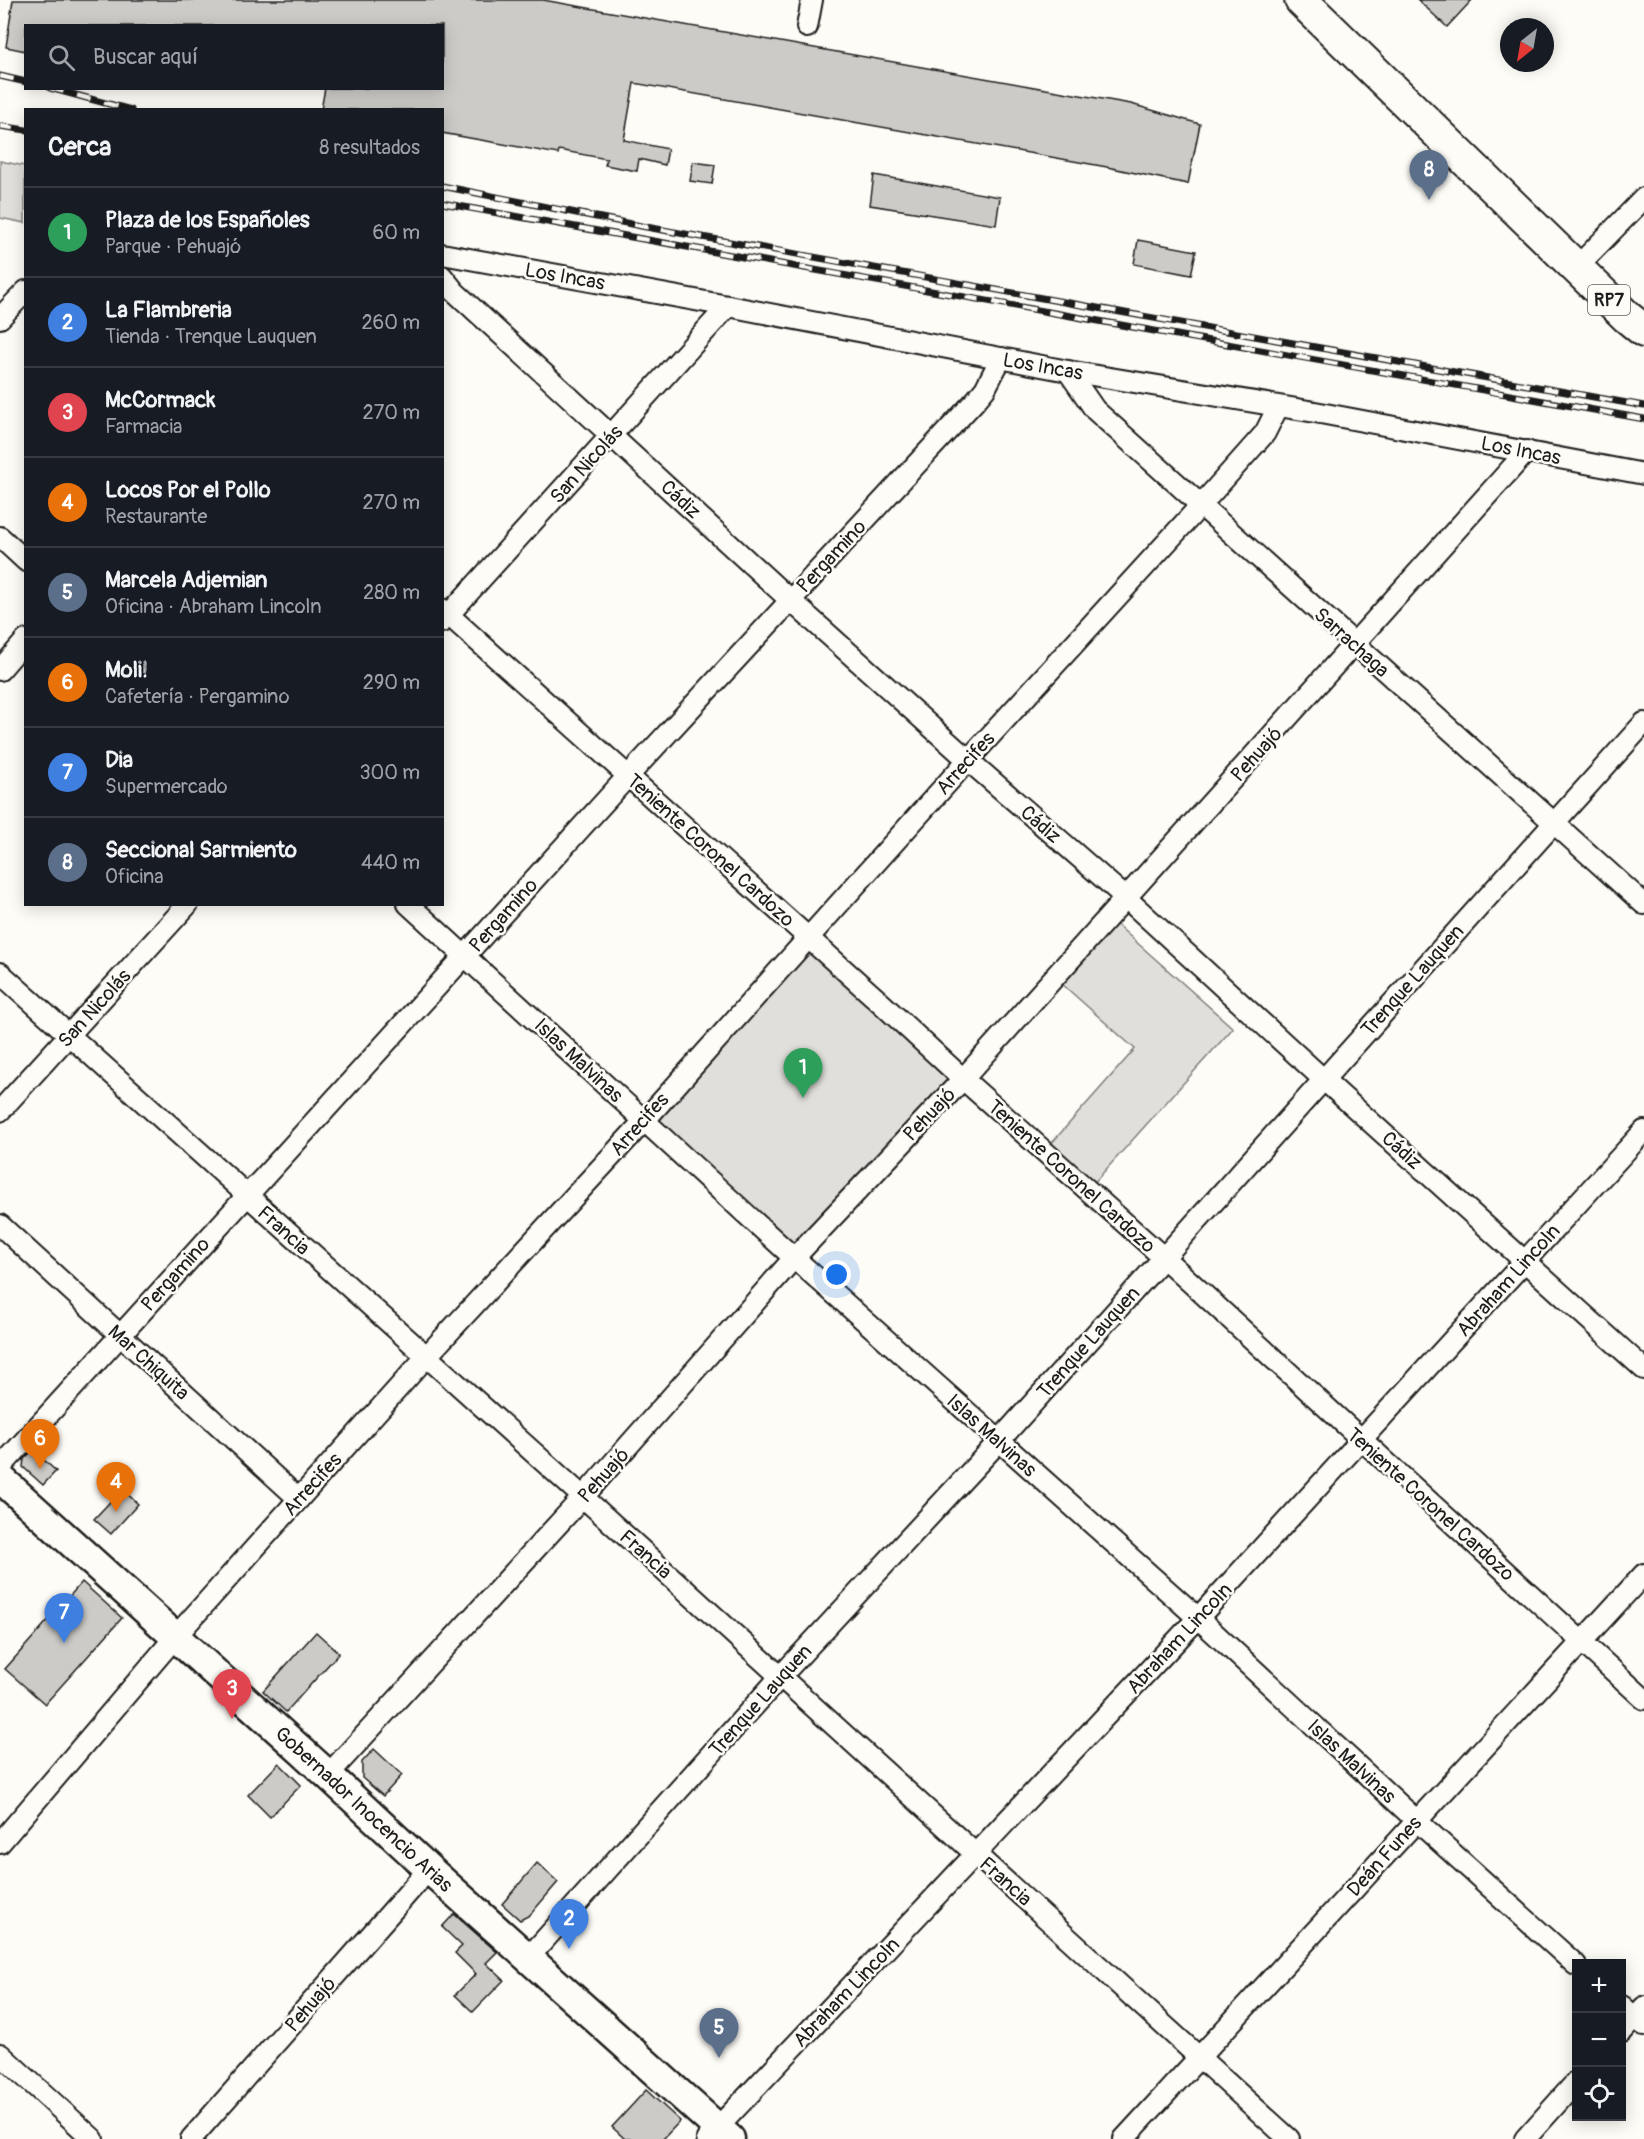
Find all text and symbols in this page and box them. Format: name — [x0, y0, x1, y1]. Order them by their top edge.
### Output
north arrow — [1500, 18, 1554, 72]
search box — [24, 24, 444, 90]
icon: search — [45, 41, 78, 74]
text: Buscar aquí — [93, 43, 198, 71]
text: Cerca — [48, 131, 111, 163]
text: 8 resultados — [319, 135, 420, 160]
pin: 8 — [1410, 150, 1448, 200]
text: Plaza de los Españoles — [105, 206, 310, 234]
text: 1 — [64, 220, 71, 245]
text: 60 m — [373, 220, 420, 245]
text: Parque · Pehuajó — [105, 234, 241, 259]
street label: Los Incas — [523, 257, 607, 296]
road number: RP7 — [1588, 285, 1630, 315]
text: La Flambreria — [105, 296, 232, 324]
text: 2 — [62, 310, 73, 335]
text: 260 m — [361, 310, 420, 335]
text: Tienda · Trenque Lauquen — [105, 324, 317, 349]
street label: Los Incas — [1001, 347, 1085, 386]
text: McCormack — [105, 386, 215, 414]
text: 3 — [62, 400, 73, 425]
text: 270 m — [362, 400, 420, 425]
text: Farmacia — [105, 414, 182, 439]
street label: San Nicolás — [545, 420, 628, 509]
street label: Los Incas — [1479, 431, 1563, 470]
street label: Cádiz — [656, 475, 706, 524]
text: Locos Por el Pollo — [105, 476, 271, 504]
text: 4 — [62, 490, 73, 515]
text: 270 m — [362, 490, 420, 515]
text: Restaurante — [105, 504, 207, 529]
street label: Pergamino — [791, 514, 872, 598]
text: Marcela Adjemian — [105, 566, 267, 594]
text: 5 — [62, 580, 73, 605]
text: 280 m — [363, 580, 420, 605]
text: Oficina · Abraham Lincoln — [105, 594, 322, 619]
street label: Sarrachaga — [1309, 602, 1394, 683]
text: Moli! — [105, 656, 148, 684]
text: 6 — [62, 670, 73, 695]
text: 290 m — [363, 670, 420, 695]
text: Cafetería · Pergamino — [105, 684, 290, 709]
street label: Pehuajó — [1225, 722, 1288, 787]
street label: Arrecifes — [931, 727, 1000, 800]
text: Dia — [105, 746, 133, 774]
text: 7 — [62, 760, 73, 785]
text: 300 m — [359, 760, 420, 785]
street label: Teniente Coronel Cardozo — [622, 768, 800, 933]
text: Supermercado — [105, 774, 228, 799]
street label: Cádiz — [1015, 800, 1066, 849]
text: Seccional Sarmiento — [105, 836, 297, 864]
text: 8 — [62, 850, 73, 875]
text: 440 m — [361, 850, 420, 875]
text: Oficina — [105, 864, 164, 889]
street label: Pergamino — [464, 873, 543, 958]
street label: Trenque Lauquen — [1356, 919, 1469, 1041]
street label: San Nicolás — [53, 964, 136, 1053]
street label: Islas Malvinas — [529, 1013, 628, 1108]
pin: 1 — [784, 1048, 822, 1098]
street label: Pehuajó — [898, 1082, 961, 1146]
street label: Arrecifes — [605, 1088, 674, 1161]
street label: Teniente Coronel Cardozo — [983, 1094, 1161, 1259]
street label: Cádiz — [1376, 1126, 1427, 1175]
street label: Francia — [252, 1200, 315, 1260]
street label: Abraham Lincoln — [1451, 1219, 1565, 1342]
street label: Pergamino — [136, 1232, 215, 1317]
your location — [822, 1260, 851, 1289]
street label: Trenque Lauquen — [1032, 1281, 1145, 1403]
street label: Mar Chiquita — [103, 1319, 195, 1405]
street label: Islas Malvinas — [942, 1389, 1042, 1482]
pin: 6 — [20, 1420, 60, 1469]
street label: Teniente Coronel Cardozo — [1342, 1422, 1520, 1587]
street label: Pehuajó — [572, 1443, 635, 1508]
street label: Arrecifes — [278, 1448, 347, 1521]
pin: 4 — [96, 1462, 136, 1512]
street label: Francia — [614, 1524, 677, 1584]
street label: Abraham Lincoln — [1121, 1578, 1237, 1699]
pin: 7 — [44, 1594, 84, 1643]
street label: Trenque Lauquen — [704, 1639, 817, 1761]
pin: 3 — [212, 1670, 252, 1719]
street label: Islas Malvinas — [1302, 1714, 1401, 1809]
street label: Gobernador Inocencio Arias — [270, 1721, 458, 1897]
street label: Deán Funes — [1342, 1811, 1427, 1902]
street label: Francia — [974, 1851, 1037, 1911]
pin: 2 — [550, 1900, 588, 1949]
street label: Abraham Lincoln — [788, 1932, 905, 2052]
map controls — [1572, 1959, 1626, 2121]
button: + — [1572, 1959, 1626, 2013]
street label: Pehuajó — [280, 1971, 341, 2037]
pin: 5 — [700, 2008, 738, 2058]
button: − — [1572, 2013, 1626, 2067]
button: locate — [1572, 2067, 1626, 2121]

